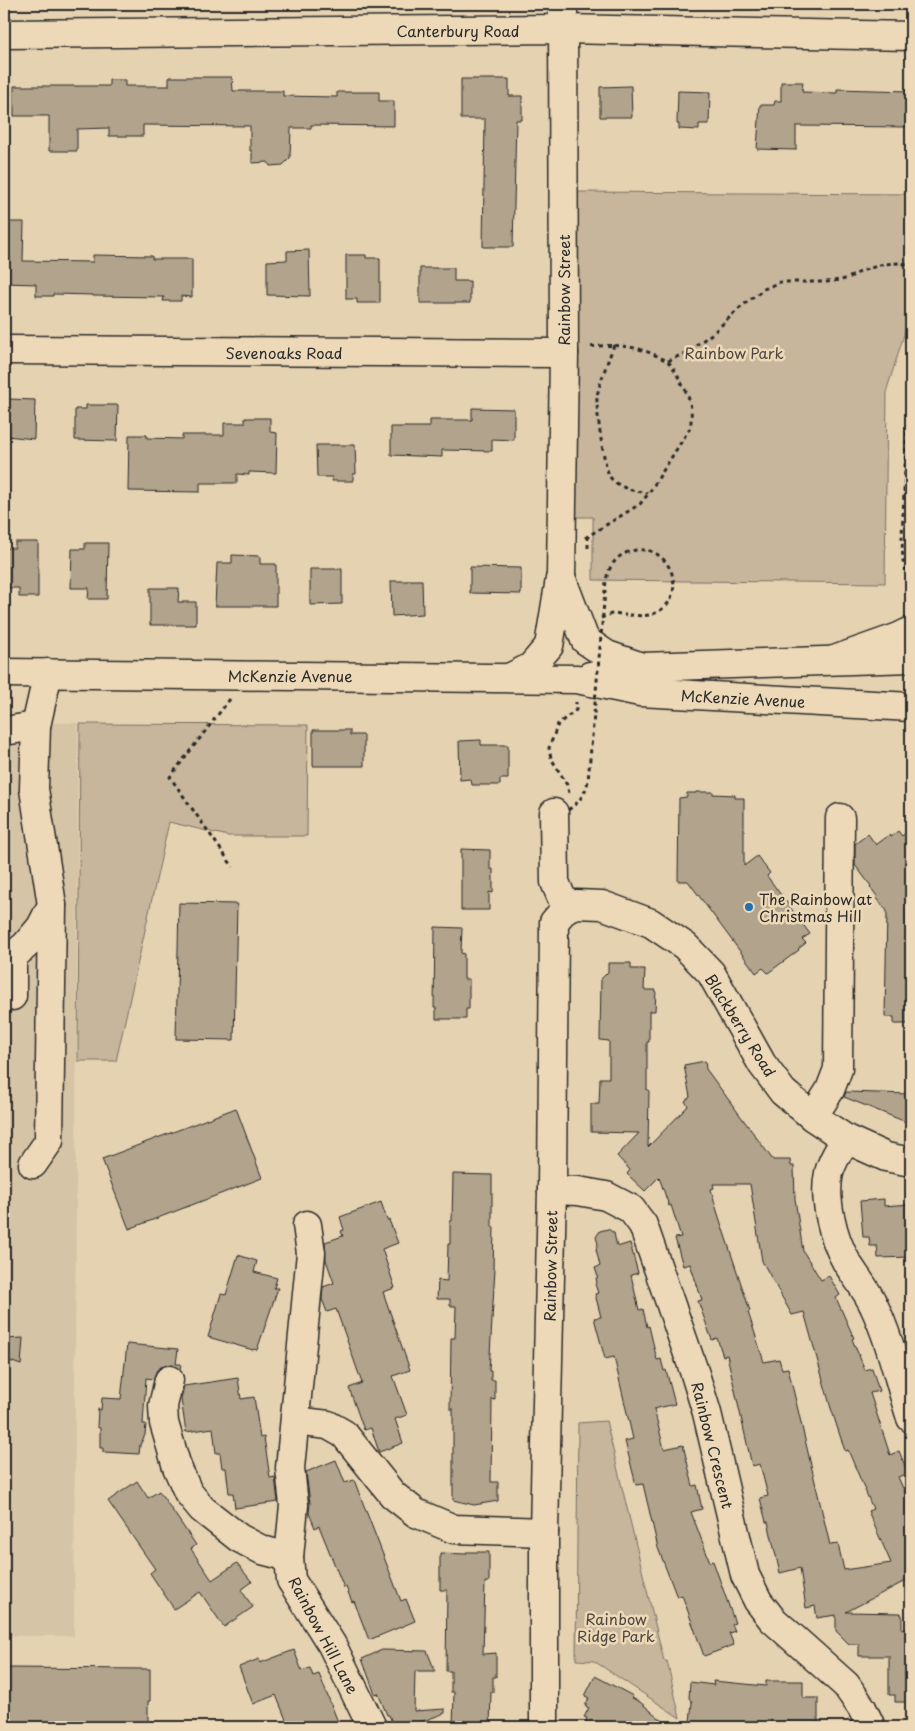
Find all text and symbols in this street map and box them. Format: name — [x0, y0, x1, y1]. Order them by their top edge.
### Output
street label: Canterbury Road — [396, 19, 520, 42]
street label: Rainbow Street — [552, 234, 575, 346]
street label: Sevenoaks Road — [225, 341, 343, 364]
park label: Rainbow Park — [684, 341, 784, 364]
street label: McKenzie Avenue — [228, 664, 352, 687]
street label: McKenzie Avenue — [680, 683, 806, 713]
place label: The Rainbow at Christmas Hill — [759, 887, 872, 927]
marker: The Rainbow at Christmas Hill — [743, 901, 755, 913]
street label: Blackberry Road — [700, 969, 782, 1081]
street label: Rainbow Street — [538, 1210, 562, 1322]
street label: Rainbow Crescent — [686, 1379, 740, 1511]
street label: Rainbow Hill Lane — [283, 1572, 365, 1698]
park label: Rainbow Ridge Park — [577, 1607, 655, 1647]

